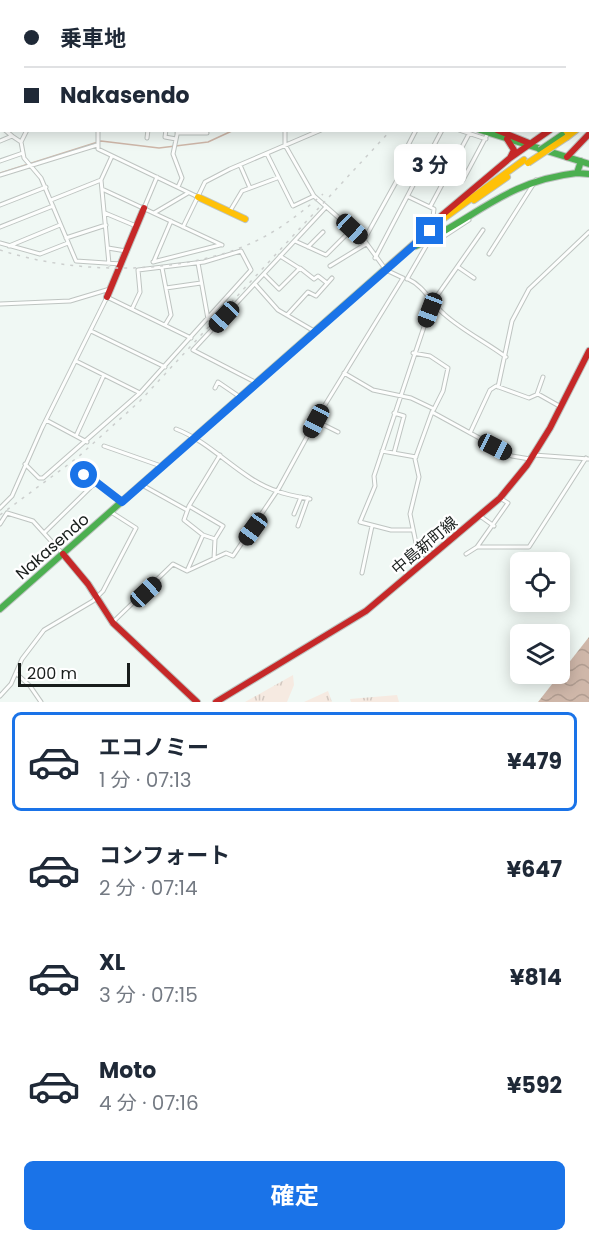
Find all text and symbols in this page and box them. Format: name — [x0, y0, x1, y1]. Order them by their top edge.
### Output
text: 乗車地 — [60, 23, 126, 54]
text: Nakasendo — [60, 80, 190, 111]
callout: 3 分 — [394, 144, 466, 186]
text: 3 分 — [412, 151, 448, 179]
car — [333, 210, 371, 248]
route end — [416, 217, 443, 244]
car — [415, 290, 445, 330]
car — [205, 298, 243, 336]
car — [300, 401, 332, 441]
car — [475, 431, 515, 463]
route start — [70, 461, 97, 488]
street label: Nakasendo — [11, 508, 94, 585]
car — [235, 509, 271, 549]
street label: 中島新町線 — [386, 511, 462, 580]
map controls — [510, 552, 570, 684]
button: locate — [510, 552, 570, 612]
car — [127, 573, 165, 611]
button: layers — [510, 624, 570, 684]
scale bar — [18, 660, 130, 688]
text: 200 m — [27, 662, 77, 685]
text: エコノミー — [99, 732, 209, 763]
icon: car — [27, 735, 81, 789]
text: ¥479 — [507, 746, 562, 777]
text: 1 分 · 07:13 — [99, 766, 192, 794]
text: コンフォート — [99, 840, 230, 871]
icon: car — [27, 843, 81, 897]
text: ¥647 — [507, 854, 562, 885]
text: 2 分 · 07:14 — [99, 874, 197, 902]
text: XL — [99, 947, 125, 978]
icon: car — [27, 951, 81, 1005]
text: ¥814 — [510, 962, 562, 993]
text: 3 分 · 07:15 — [99, 981, 198, 1009]
text: Moto — [99, 1055, 156, 1086]
icon: car — [27, 1059, 81, 1113]
text: ¥592 — [507, 1070, 562, 1101]
text: 4 分 · 07:16 — [99, 1089, 199, 1117]
button: 確定 — [24, 1161, 565, 1230]

